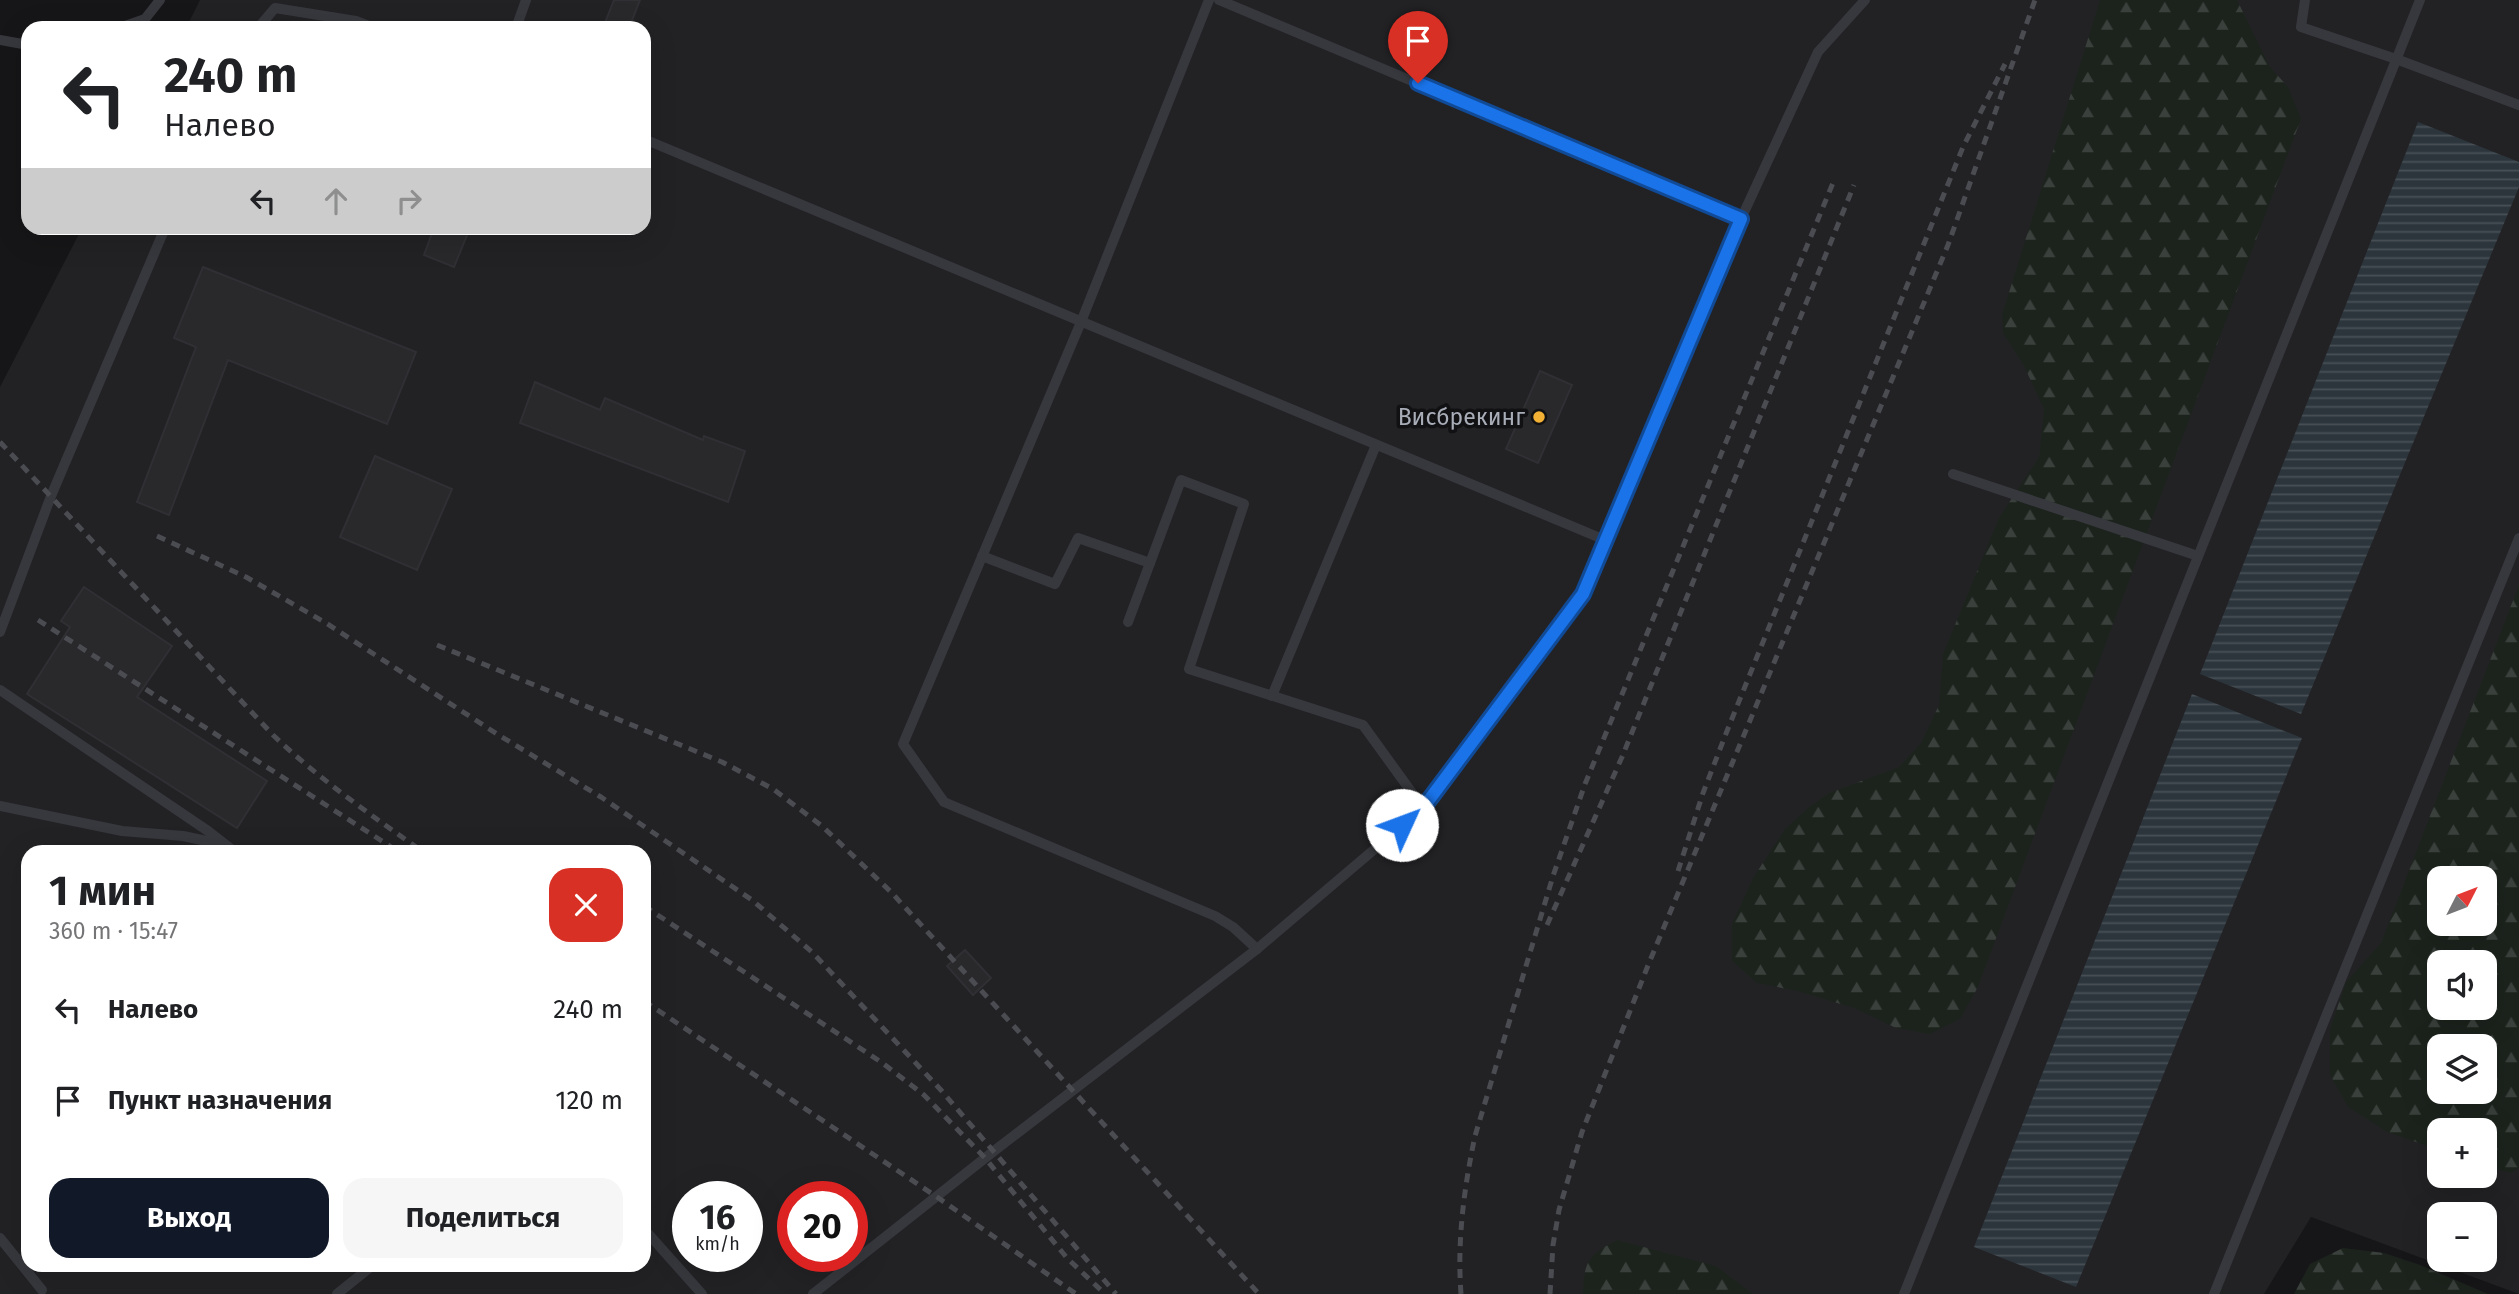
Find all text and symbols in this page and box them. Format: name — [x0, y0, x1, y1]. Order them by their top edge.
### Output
pin — [1388, 11, 1448, 83]
icon: arrive — [1399, 22, 1437, 60]
text: 240 m — [164, 46, 297, 105]
icon: left — [49, 49, 140, 140]
text: Налево — [164, 106, 276, 144]
icon: left — [244, 182, 282, 220]
icon: ahead — [317, 182, 355, 220]
icon: right — [390, 182, 428, 220]
place label: Висбрекинг — [1398, 403, 1525, 431]
marker: Висбрекинг — [1531, 409, 1547, 425]
position arrow — [1365, 788, 1439, 862]
text: 1 мин — [49, 866, 156, 916]
north arrow — [2427, 866, 2497, 936]
map controls — [2427, 866, 2497, 1272]
button: close — [549, 868, 623, 942]
text: 360 m · 15:47 — [49, 917, 178, 945]
button: sound — [2427, 950, 2497, 1020]
icon: left — [49, 991, 87, 1029]
text: Налево — [108, 994, 198, 1025]
text: 240 m — [553, 994, 623, 1025]
button: layers — [2427, 1034, 2497, 1104]
icon: arrive — [49, 1082, 87, 1120]
text: Пункт назначения — [108, 1085, 332, 1116]
text: 120 m — [555, 1085, 623, 1116]
button: + — [2427, 1118, 2497, 1188]
button: Выход — [49, 1178, 329, 1258]
button: Поделиться — [343, 1178, 623, 1258]
speed limit sign: 20 — [777, 1181, 868, 1272]
text: 16 — [700, 1196, 735, 1238]
button: − — [2427, 1202, 2497, 1272]
text: km/h — [695, 1233, 740, 1255]

